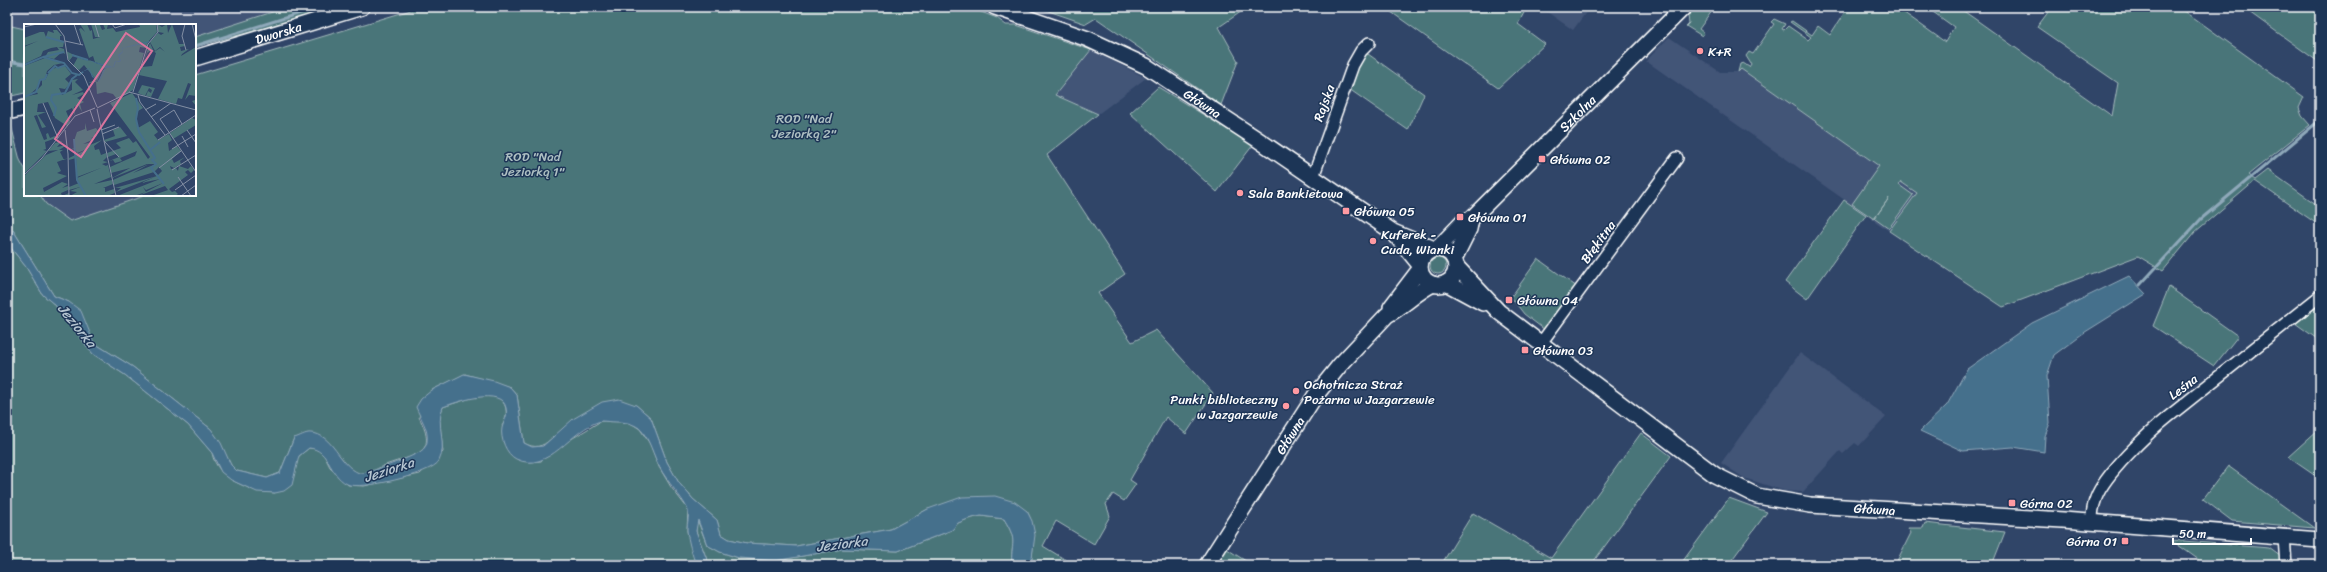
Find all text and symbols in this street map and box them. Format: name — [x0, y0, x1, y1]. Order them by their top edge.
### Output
street label: Dworska — [252, 15, 305, 51]
inset map — [24, 24, 196, 196]
place label: K+R — [1708, 40, 1732, 63]
marker: K+R — [1695, 46, 1705, 56]
street label: Rajska — [1307, 81, 1341, 125]
street label: Główna — [1179, 82, 1227, 124]
street label: Szkolna — [1553, 89, 1602, 137]
park label: ROD "Nad Jeziorką 2" — [771, 107, 838, 145]
park label: ROD "Nad Jeziorką 1" — [501, 145, 566, 183]
place label: Główna 02 — [1550, 148, 1611, 171]
marker: Główna 02 — [1537, 154, 1547, 164]
place label: Sala Bankietowa — [1248, 182, 1343, 205]
marker: Sala Bankietowa — [1235, 188, 1245, 198]
place label: Główna 05 — [1354, 200, 1415, 223]
marker: Główna 05 — [1341, 206, 1351, 216]
place label: Główna 01 — [1468, 206, 1527, 229]
marker: Główna 01 — [1455, 212, 1465, 222]
street label: Błękitna — [1574, 215, 1622, 269]
place label: Kuferek - Cuda, Wianki — [1381, 223, 1455, 261]
marker: Kuferek - Cuda, Wianki — [1368, 236, 1378, 246]
place label: Główna 04 — [1517, 289, 1578, 312]
marker: Główna 04 — [1504, 295, 1514, 305]
water label: Jeziorka — [51, 298, 103, 355]
place label: Główna 03 — [1533, 339, 1593, 362]
marker: Główna 03 — [1520, 345, 1530, 355]
street label: Leśna — [2163, 368, 2203, 406]
place label: Ochotnicza Straż Pożarna w Jazgarzewie — [1304, 373, 1435, 411]
marker: Ochotnicza Straż Pożarna w Jazgarzewie — [1291, 386, 1301, 396]
place label: Punkt biblioteczny w Jazgarzewie — [1170, 388, 1278, 426]
marker: Punkt biblioteczny w Jazgarzewie — [1281, 401, 1291, 411]
street label: Główna — [1269, 411, 1311, 459]
water label: Jeziorka — [361, 450, 418, 490]
place label: Górna 02 — [2020, 492, 2073, 515]
street label: Główna — [1853, 496, 1896, 522]
marker: Górna 02 — [2007, 498, 2017, 508]
scale bar — [2173, 520, 2251, 546]
text: 50 m — [2179, 523, 2206, 545]
water label: Jeziorka — [815, 528, 870, 560]
place label: Górna 01 — [2066, 530, 2117, 553]
marker: Górna 01 — [2120, 536, 2130, 546]

